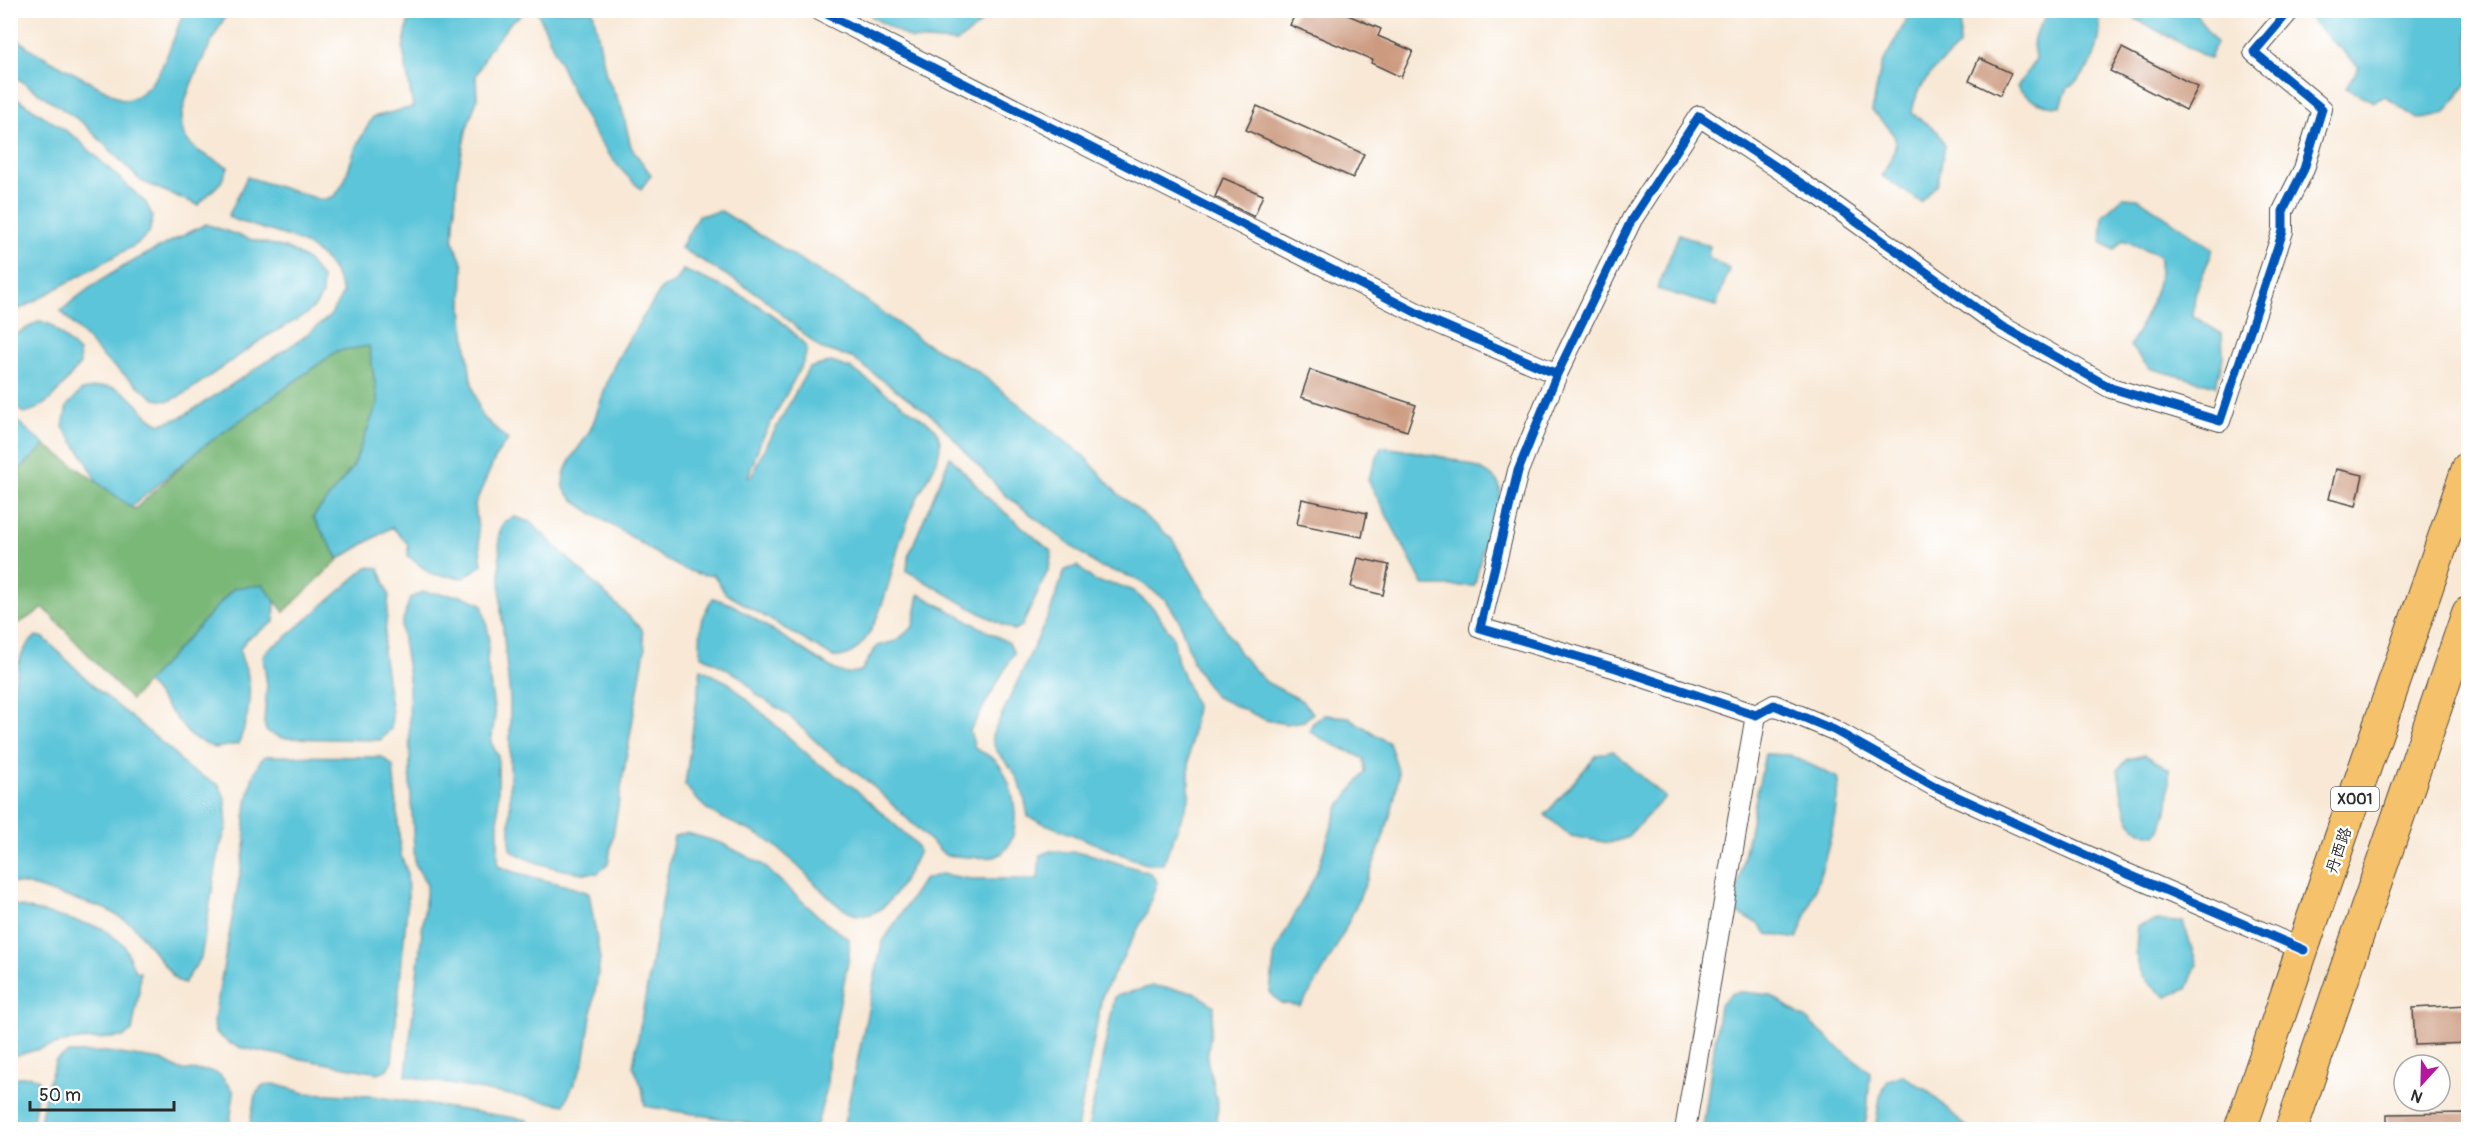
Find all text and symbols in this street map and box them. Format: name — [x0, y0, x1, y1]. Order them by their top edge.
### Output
road number: X001 — [2331, 787, 2379, 811]
street label: 丹西路 — [2322, 824, 2356, 876]
north arrow — [2392, 1053, 2452, 1113]
scale bar — [30, 1074, 174, 1112]
text: 50 m — [39, 1084, 81, 1107]
text: N — [2408, 1085, 2426, 1107]

